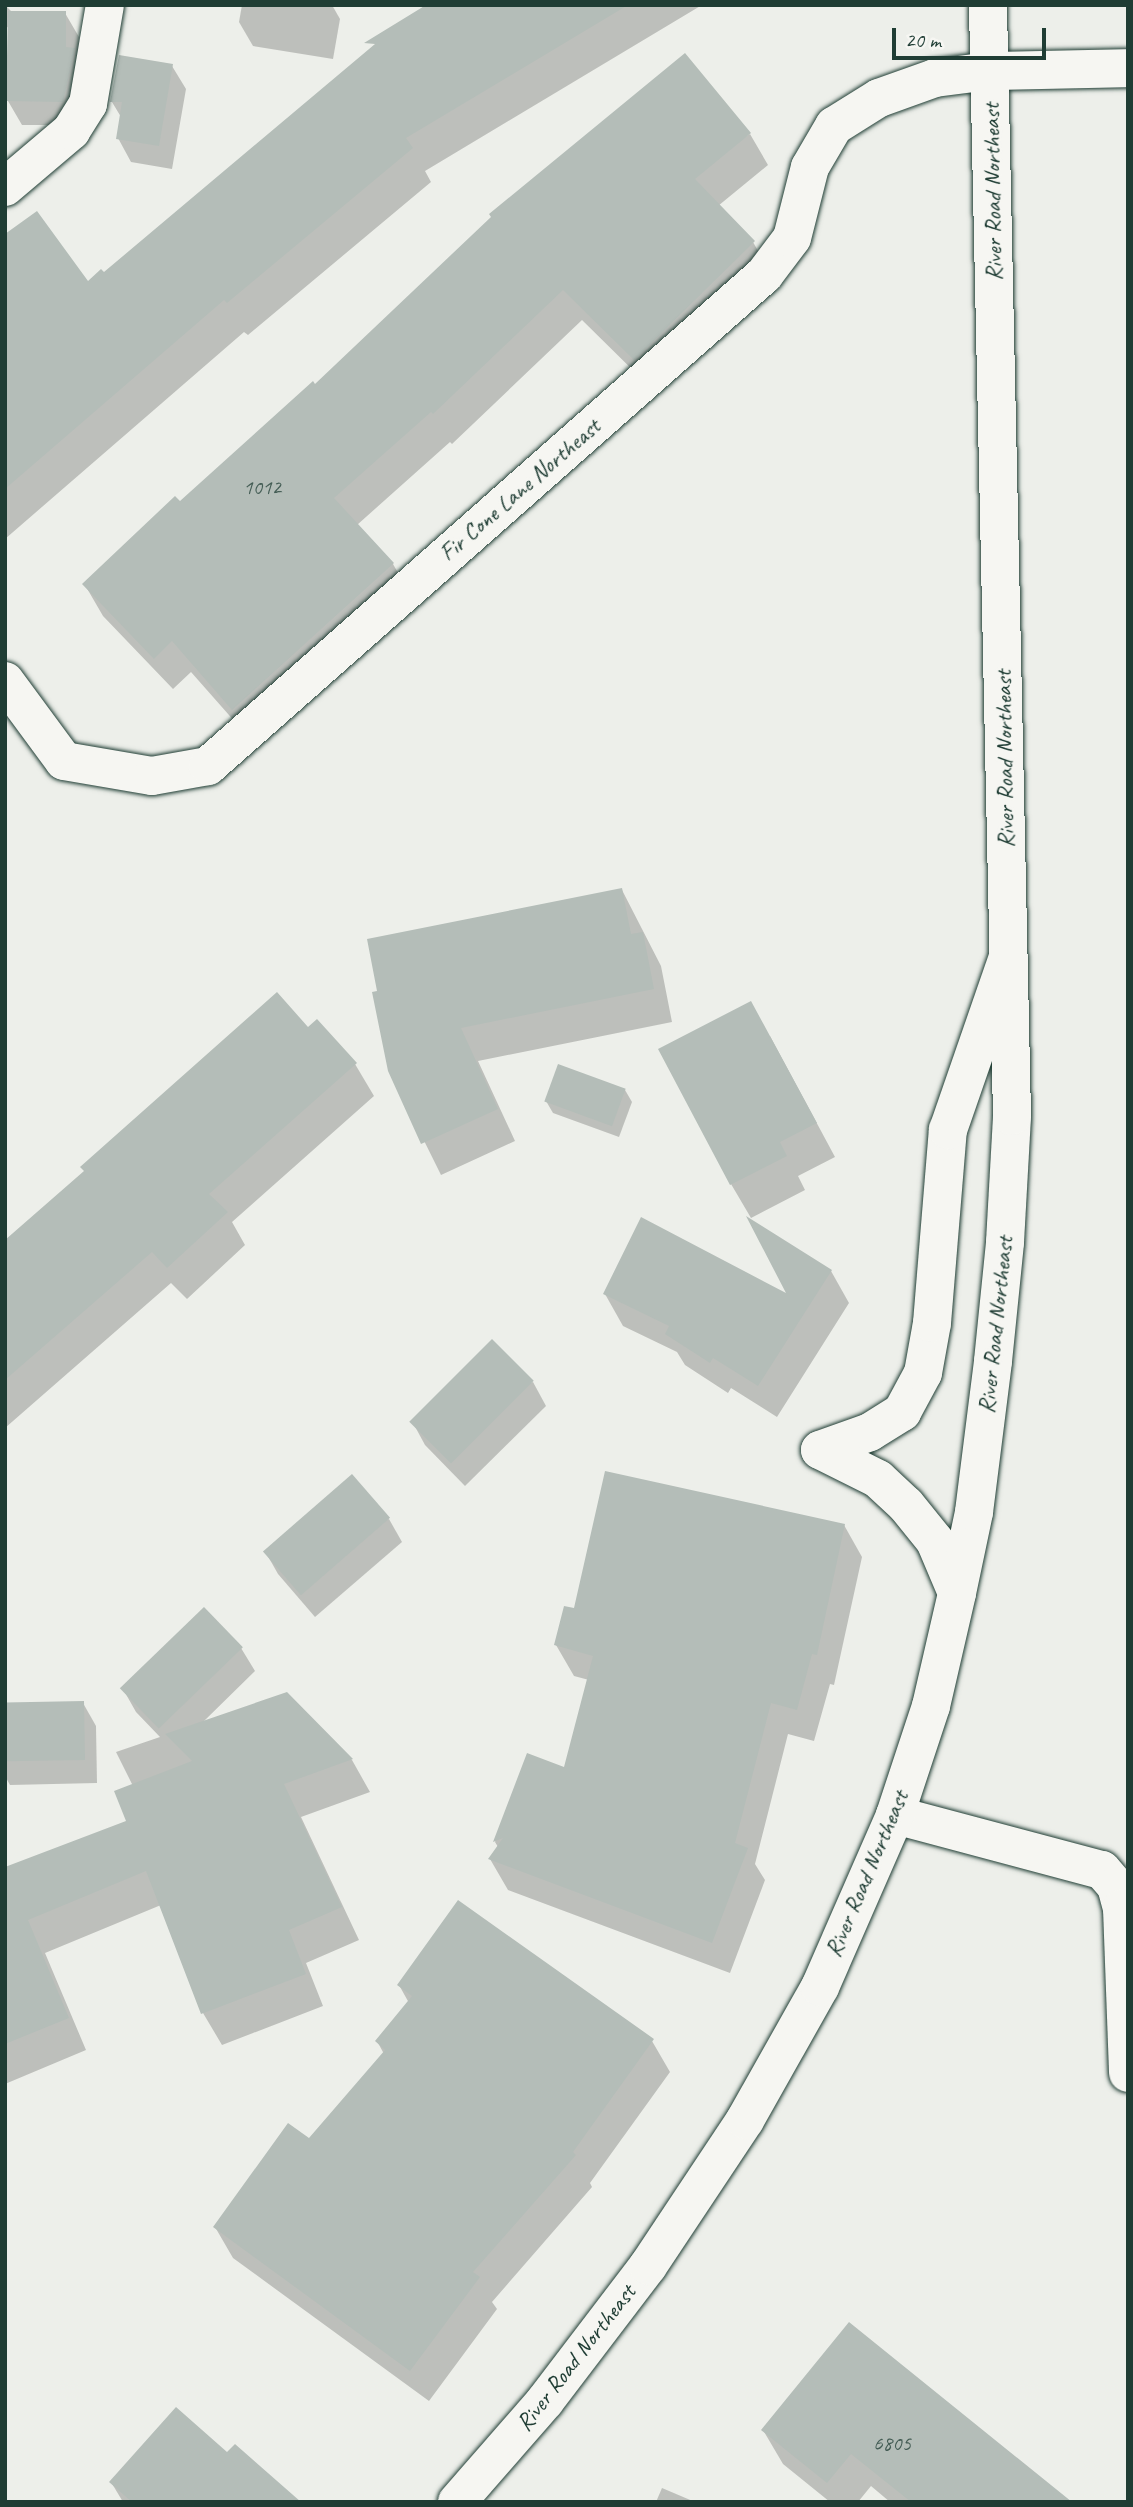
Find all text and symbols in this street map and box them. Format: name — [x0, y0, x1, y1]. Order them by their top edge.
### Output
scale bar — [895, 14, 1049, 58]
text: 20 m — [905, 27, 941, 53]
street label: River Road Northeast — [977, 103, 1009, 281]
street label: Fir Cone Lane Northeast — [434, 412, 606, 568]
house number: 1012 — [243, 474, 281, 500]
street label: River Road Northeast — [989, 670, 1021, 848]
street label: River Road Northeast — [972, 1235, 1020, 1415]
street label: River Road Northeast — [819, 1787, 915, 1961]
street label: River Road Northeast — [510, 2279, 642, 2437]
house number: 6805 — [873, 2430, 911, 2456]

